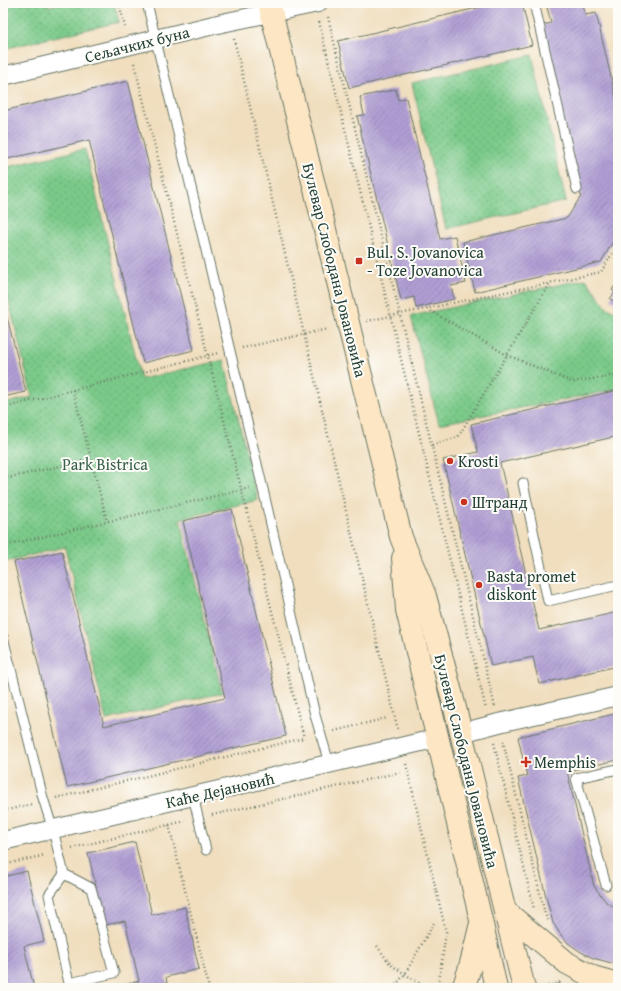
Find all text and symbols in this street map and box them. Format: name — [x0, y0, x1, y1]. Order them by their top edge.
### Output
street label: Сељачких буна — [82, 19, 192, 69]
street label: Булевар Слободана Јовановића — [297, 160, 373, 380]
place label: Bul. S. Jovanovica - Toze Jovanovica — [367, 240, 484, 282]
marker: Bul. S. Jovanovica - Toze Jovanovica — [354, 256, 364, 266]
place label: Krosti — [458, 449, 499, 473]
park label: Park Bistrica — [62, 452, 148, 476]
marker: Krosti — [445, 456, 455, 466]
place label: Штранд — [472, 490, 528, 514]
marker: Штранд — [459, 497, 469, 507]
place label: Basta promet diskont — [487, 564, 576, 606]
marker: Basta promet diskont — [474, 580, 484, 590]
street label: Булевар Слободана Јовановића — [429, 651, 505, 871]
place label: Memphis — [534, 750, 596, 774]
marker: Memphis — [521, 757, 531, 767]
street label: Каће Дејановић — [163, 766, 277, 814]

